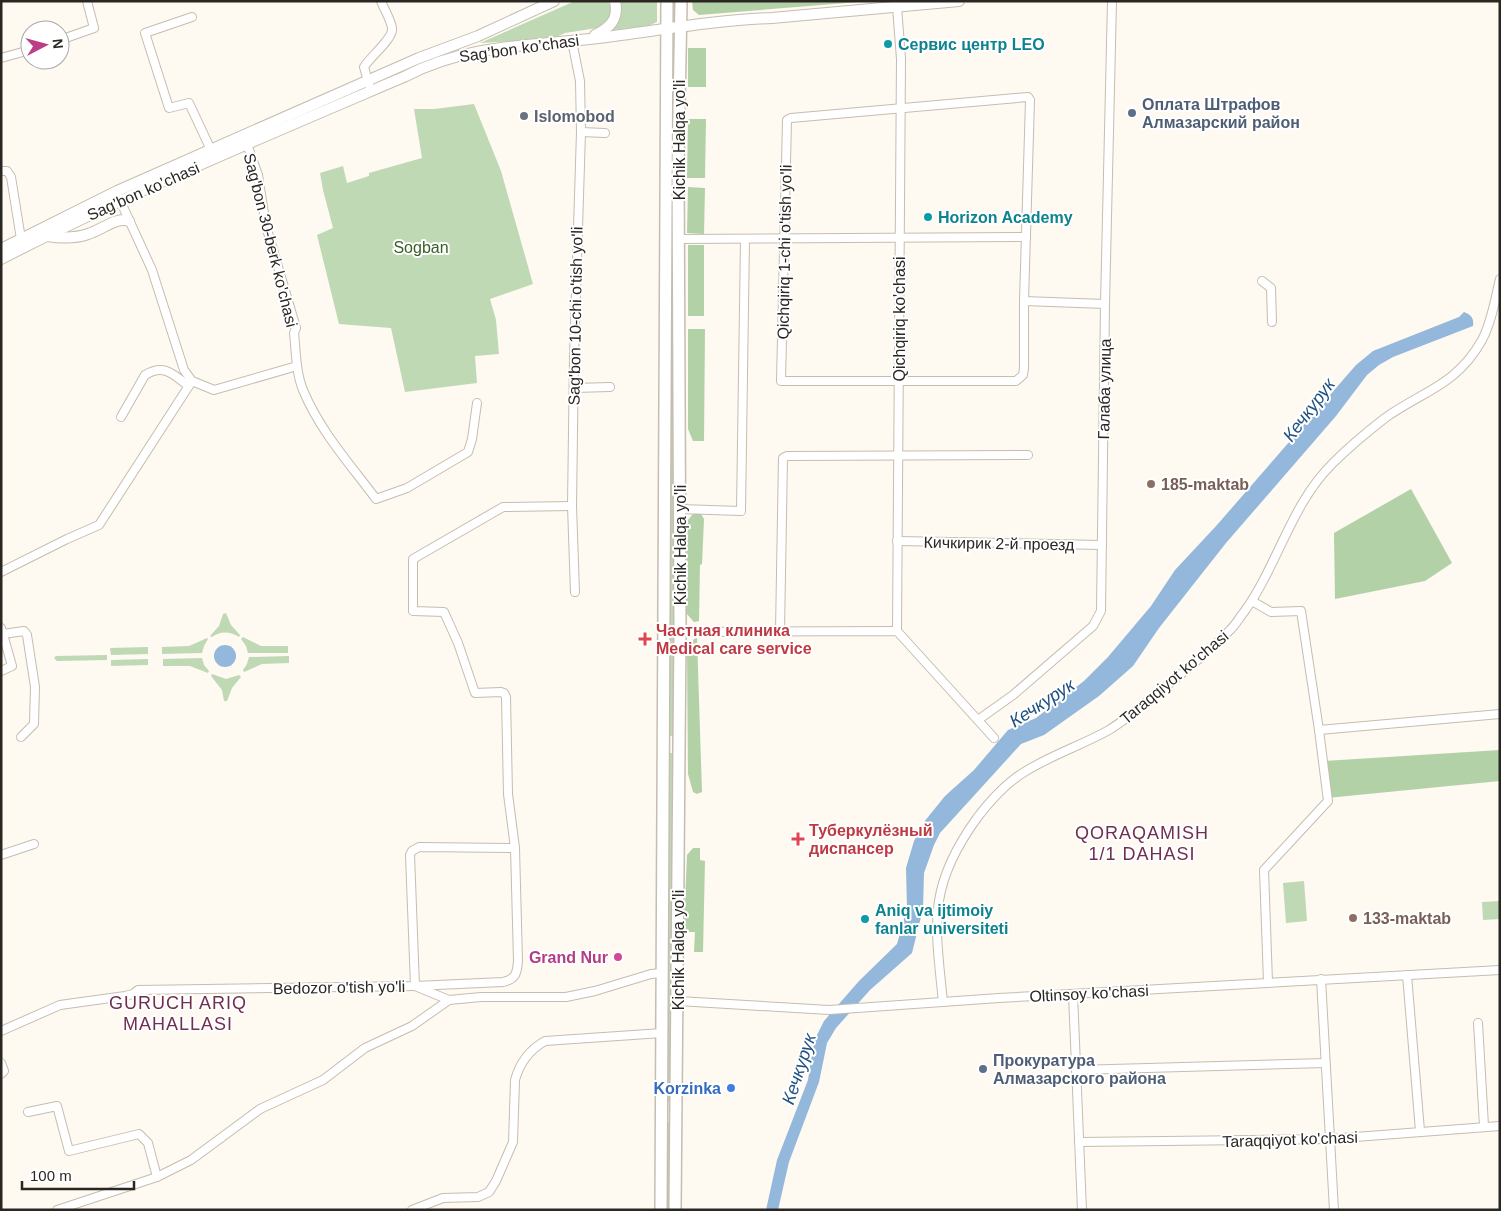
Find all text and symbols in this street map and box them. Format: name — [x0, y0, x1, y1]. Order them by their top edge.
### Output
north arrow — [20, 20, 70, 70]
street label: Sag’bon ko’chasi — [458, 32, 580, 65]
place label: Сервис центр LEO — [898, 36, 1045, 53]
text: N — [49, 38, 66, 50]
marker: Сервис центр LEO — [882, 38, 894, 50]
street label: Kichik Halqa yo'li — [671, 80, 688, 200]
place label: Оплата Штрафов Aлмазарский район — [1142, 96, 1300, 131]
marker: Оплата Штрафов Aлмазарский район — [1126, 107, 1138, 119]
place label: Islomobod — [534, 108, 615, 125]
marker: Islomobod — [518, 110, 530, 122]
street label: Sag'bon 30-berk ko'chasi — [241, 151, 300, 329]
street label: Sag’bon ko’chasi — [84, 159, 202, 224]
street label: Qichqiriq 1-chi o'tish yo'li — [774, 164, 795, 340]
place label: Horizon Academy — [938, 209, 1073, 226]
marker: Horizon Academy — [922, 211, 934, 223]
street label: Sag'bon 10-chi o'tish yo'li — [565, 226, 586, 406]
park label: Sogban — [393, 239, 449, 256]
street label: Qichqiriq ko'chasi — [891, 257, 908, 381]
street label: Галаба улица — [1095, 338, 1114, 440]
water label: Кечкурук — [1279, 374, 1340, 445]
place label: 185-maktab — [1161, 476, 1249, 493]
marker: 185-maktab — [1145, 478, 1157, 490]
street label: Kichik Halqa yo'li — [672, 485, 689, 605]
street label: Кичкирик 2-й проезд — [923, 534, 1075, 553]
place label: Частная клиника Medical care service — [656, 622, 812, 657]
street label: Taraqqiyot ko'chasi — [1117, 627, 1232, 727]
marker: Частная клиника Medical care service — [638, 632, 652, 646]
water label: Кечкурук — [1006, 674, 1079, 731]
place label: Туберкулёзный диспансер — [809, 822, 933, 857]
district label: QORAQAMISH 1/1 DAHASI — [1075, 823, 1209, 864]
marker: Туберкулёзный диспансер — [791, 832, 805, 846]
street label: Kichik Halqa yo'li — [670, 890, 687, 1010]
place label: Aniq va ijtimoiy fanlar universiteti — [875, 902, 1008, 937]
place label: 133-maktab — [1363, 910, 1451, 927]
marker: 133-maktab — [1347, 912, 1359, 924]
marker: Aniq va ijtimoiy fanlar universiteti — [859, 913, 871, 925]
place label: Grand Nur — [529, 949, 608, 966]
marker: Grand Nur — [612, 951, 624, 963]
street label: Bedozor o'tish yo'li — [273, 978, 405, 997]
street label: Oltinsoy ko'chasi — [1029, 982, 1149, 1005]
district label: GURUCH ARIQ MAHALLASI — [109, 993, 247, 1034]
water label: Кечкурук — [778, 1030, 820, 1107]
place label: Прокуратура Алмазарского района — [993, 1052, 1166, 1087]
marker: Прокуратура Алмазарского района — [977, 1063, 989, 1075]
place label: Korzinka — [653, 1080, 721, 1097]
marker: Korzinka — [725, 1082, 737, 1094]
street label: Taraqqiyot ko'chasi — [1222, 1129, 1358, 1150]
scale bar — [22, 1158, 135, 1190]
text: 100 m — [30, 1167, 72, 1184]

